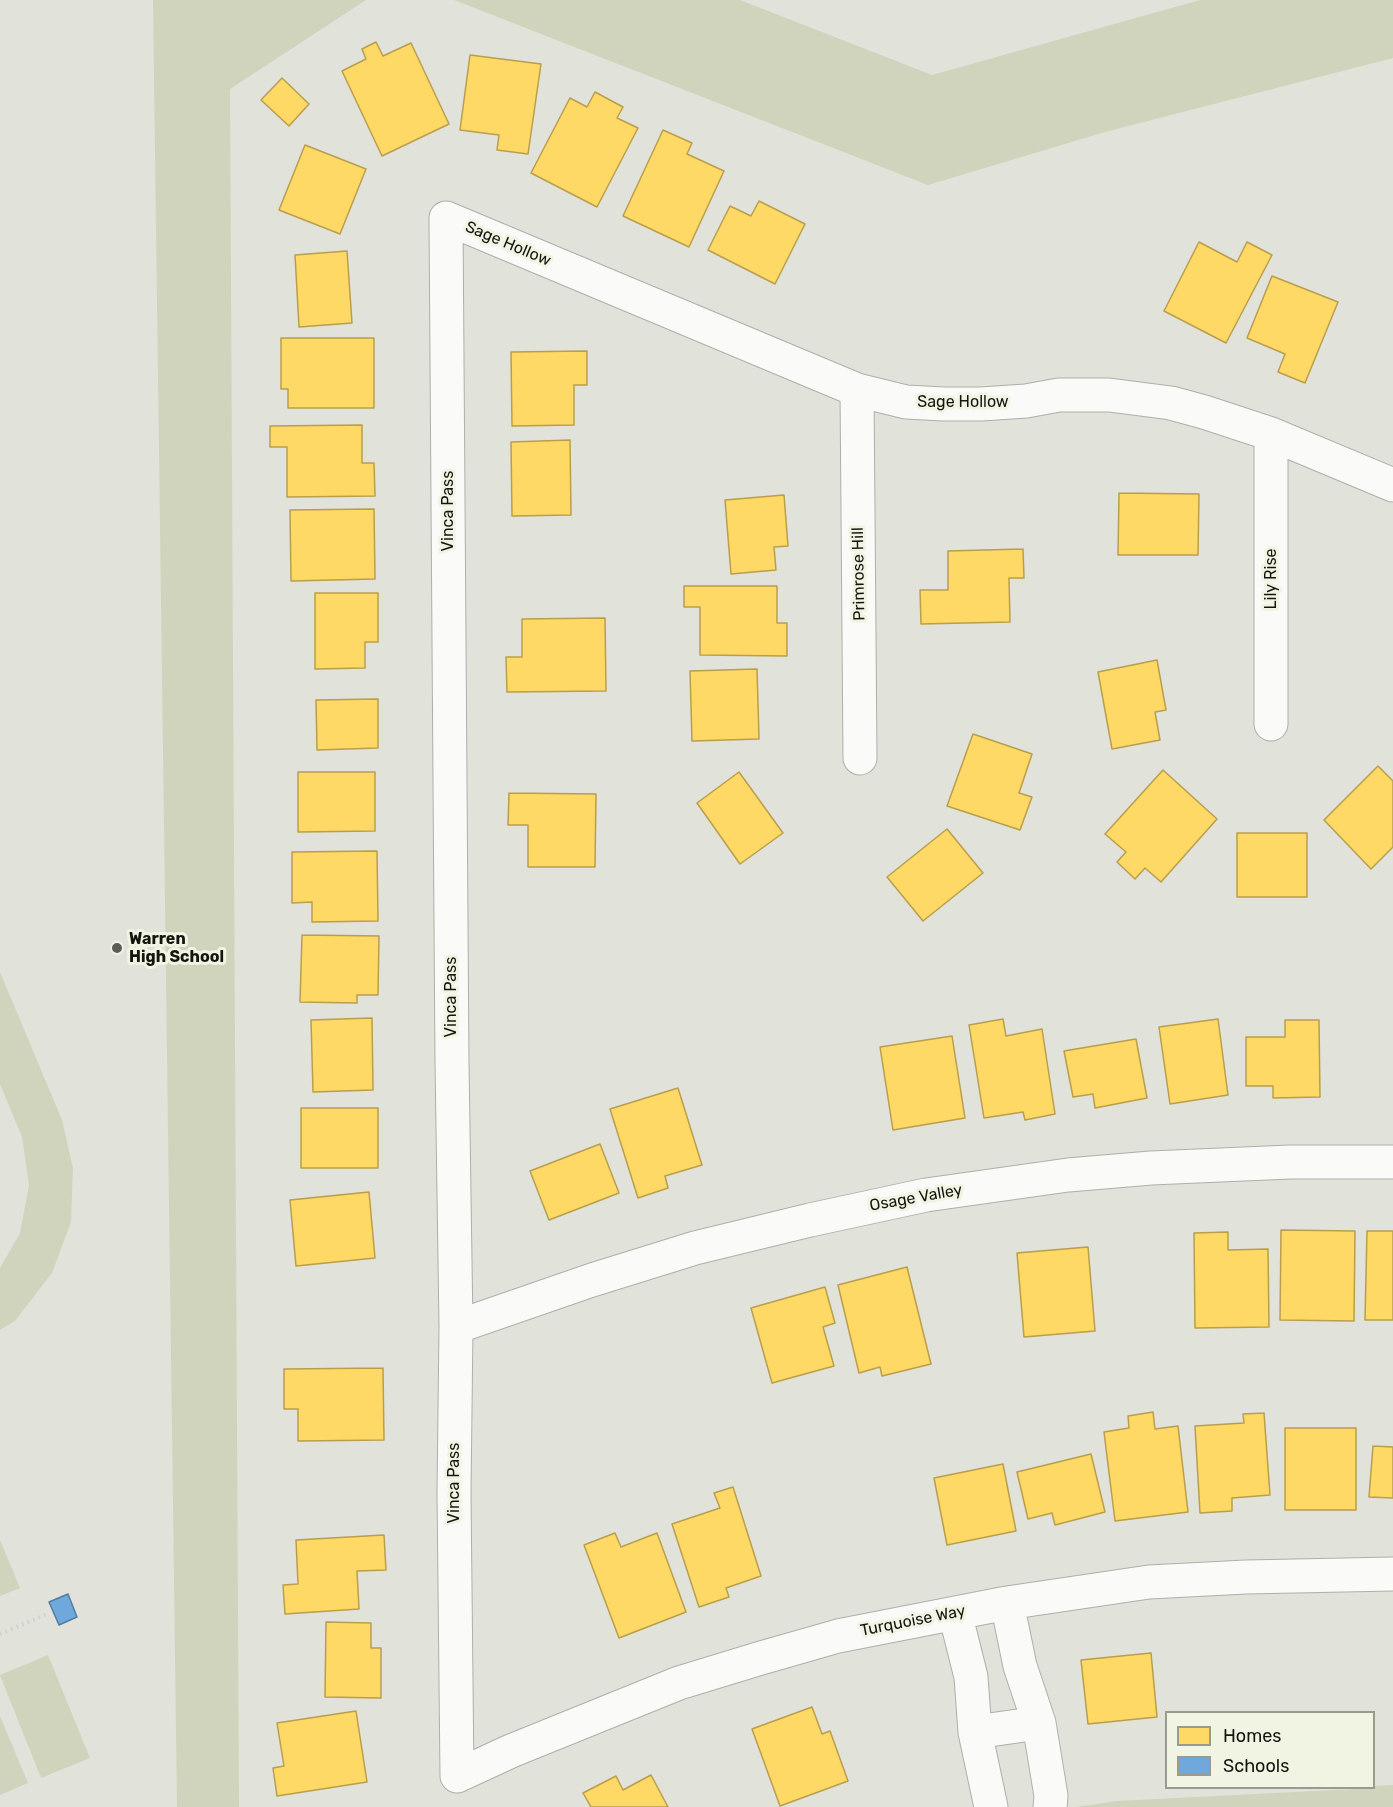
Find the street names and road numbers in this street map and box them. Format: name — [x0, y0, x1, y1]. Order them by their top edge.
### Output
street label: Sage Hollow — [462, 217, 554, 271]
street label: Sage Hollow — [917, 392, 1009, 412]
street label: Vinca Pass — [438, 471, 458, 551]
street label: Primrose Hill — [849, 527, 869, 621]
street label: Lily Rise — [1261, 549, 1281, 609]
street label: Vinca Pass — [441, 957, 461, 1037]
street label: Osage Valley — [868, 1180, 964, 1216]
street label: Vinca Pass — [444, 1443, 464, 1523]
street label: Turquoise Way — [859, 1601, 967, 1641]

